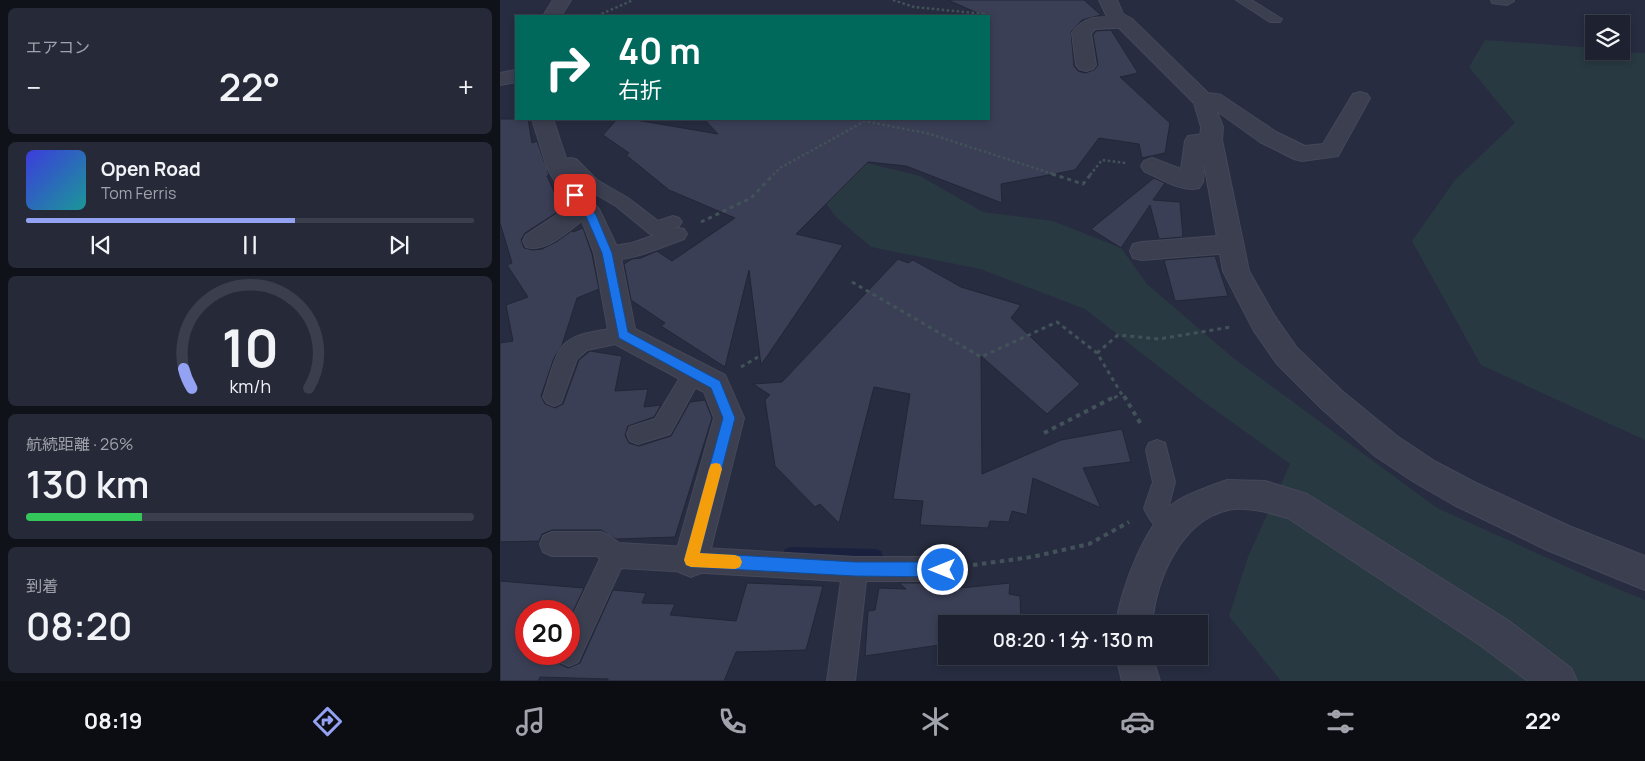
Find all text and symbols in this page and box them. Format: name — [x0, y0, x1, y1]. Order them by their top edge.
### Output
map controls — [1585, 15, 1630, 60]
button: layers — [1585, 15, 1630, 60]
text: 40 m — [618, 27, 701, 75]
icon: right — [535, 35, 600, 100]
text: エアコン — [26, 36, 90, 58]
text: 22° — [219, 60, 280, 112]
text: − — [26, 68, 41, 106]
text: + — [458, 68, 474, 106]
text: 右折 — [618, 75, 662, 105]
text: Open Road — [101, 156, 201, 182]
pin — [554, 174, 596, 216]
icon: arrive — [561, 181, 589, 209]
text: Tom Ferris — [101, 182, 176, 204]
icon: previous — [87, 231, 115, 259]
icon: pause — [236, 231, 264, 259]
icon: next — [385, 231, 413, 259]
text: 10 — [222, 312, 279, 383]
text: km/h — [229, 374, 271, 398]
text: 航続距離 · 26% — [26, 433, 134, 455]
text: 130 km — [26, 457, 149, 509]
position arrow — [916, 543, 968, 595]
text: 到着 — [26, 575, 58, 597]
text: 08:20 — [26, 599, 132, 651]
speed limit sign: 20 — [515, 600, 580, 665]
text: 08:20 · 1 分 · 130 m — [993, 627, 1153, 653]
icon: directions — [310, 704, 345, 739]
icon: music — [513, 704, 548, 739]
icon: phone — [715, 704, 750, 739]
icon: climate — [918, 704, 953, 739]
icon: car — [1120, 704, 1155, 739]
icon: filters — [1323, 704, 1358, 739]
text: 08:19 — [84, 706, 143, 736]
text: 22° — [1525, 706, 1561, 736]

